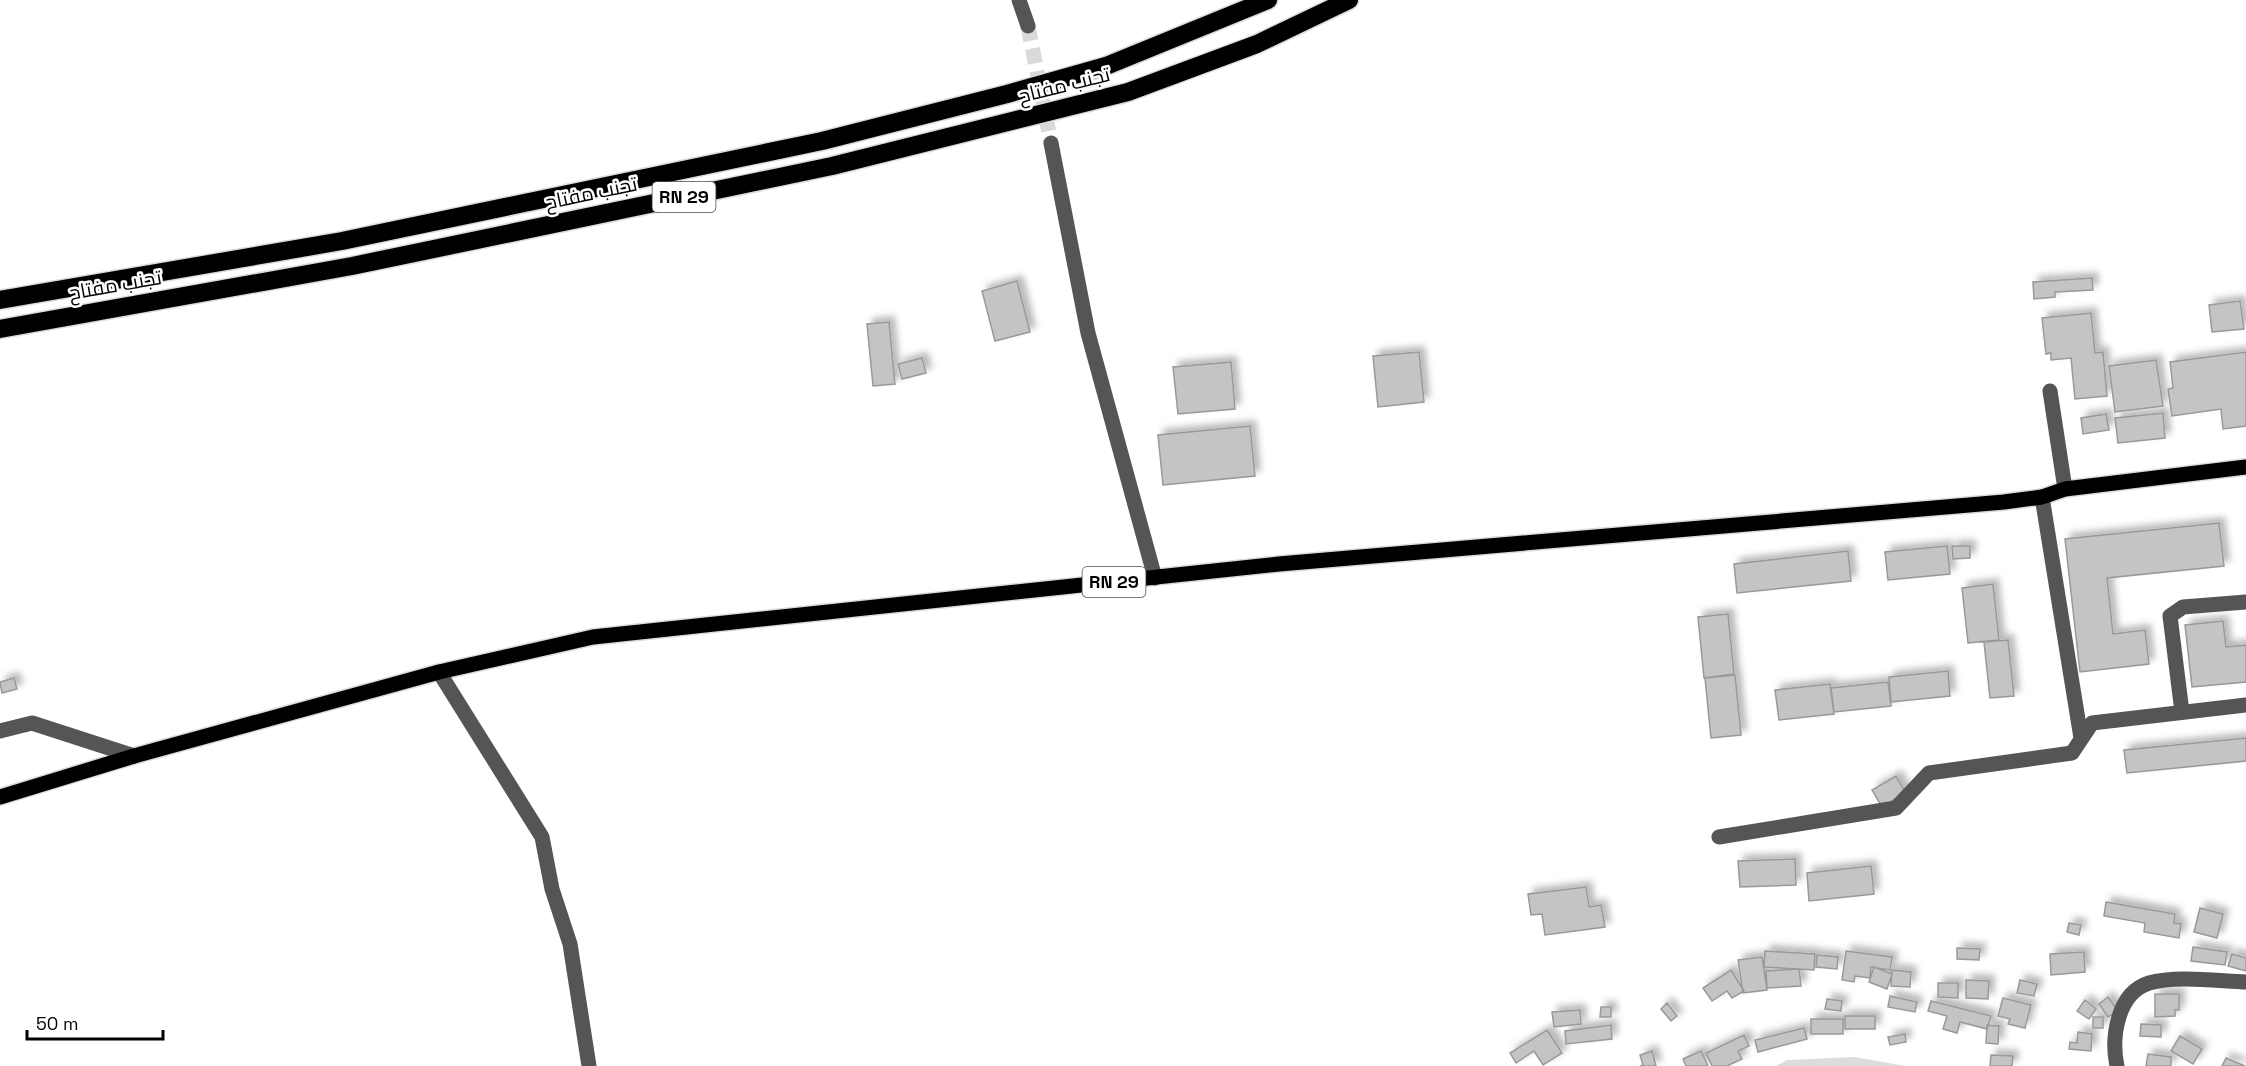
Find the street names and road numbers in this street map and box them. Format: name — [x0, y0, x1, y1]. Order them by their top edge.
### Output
street label: تجنب مفتاح — [1015, 61, 1114, 110]
street label: تجنب مفتاح — [542, 170, 640, 216]
road number: RN 29 — [652, 182, 716, 212]
street label: تجنب مفتاح — [67, 264, 164, 307]
road number: RN 29 — [1082, 567, 1146, 597]

